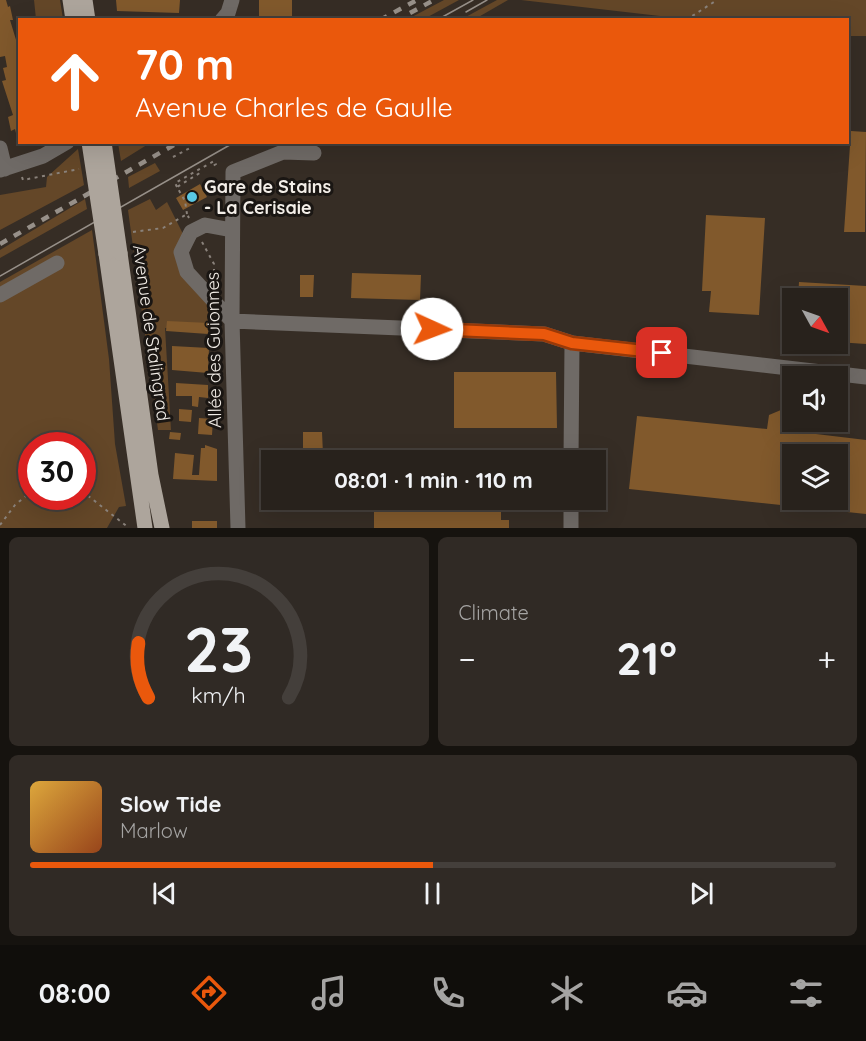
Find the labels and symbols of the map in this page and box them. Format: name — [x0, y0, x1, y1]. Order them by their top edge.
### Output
place label: Gare de Stains - La Cerisaie — [204, 175, 332, 219]
marker: Gare de Stains - La Cerisaie — [185, 190, 199, 204]
street label: Avenue de Stalingrad — [128, 243, 175, 423]
street label: Allée des Guionnes — [201, 272, 226, 428]
north arrow — [782, 288, 848, 354]
position arrow — [400, 297, 464, 361]
pin — [636, 327, 687, 378]
speed limit sign: 30 — [18, 432, 96, 510]

